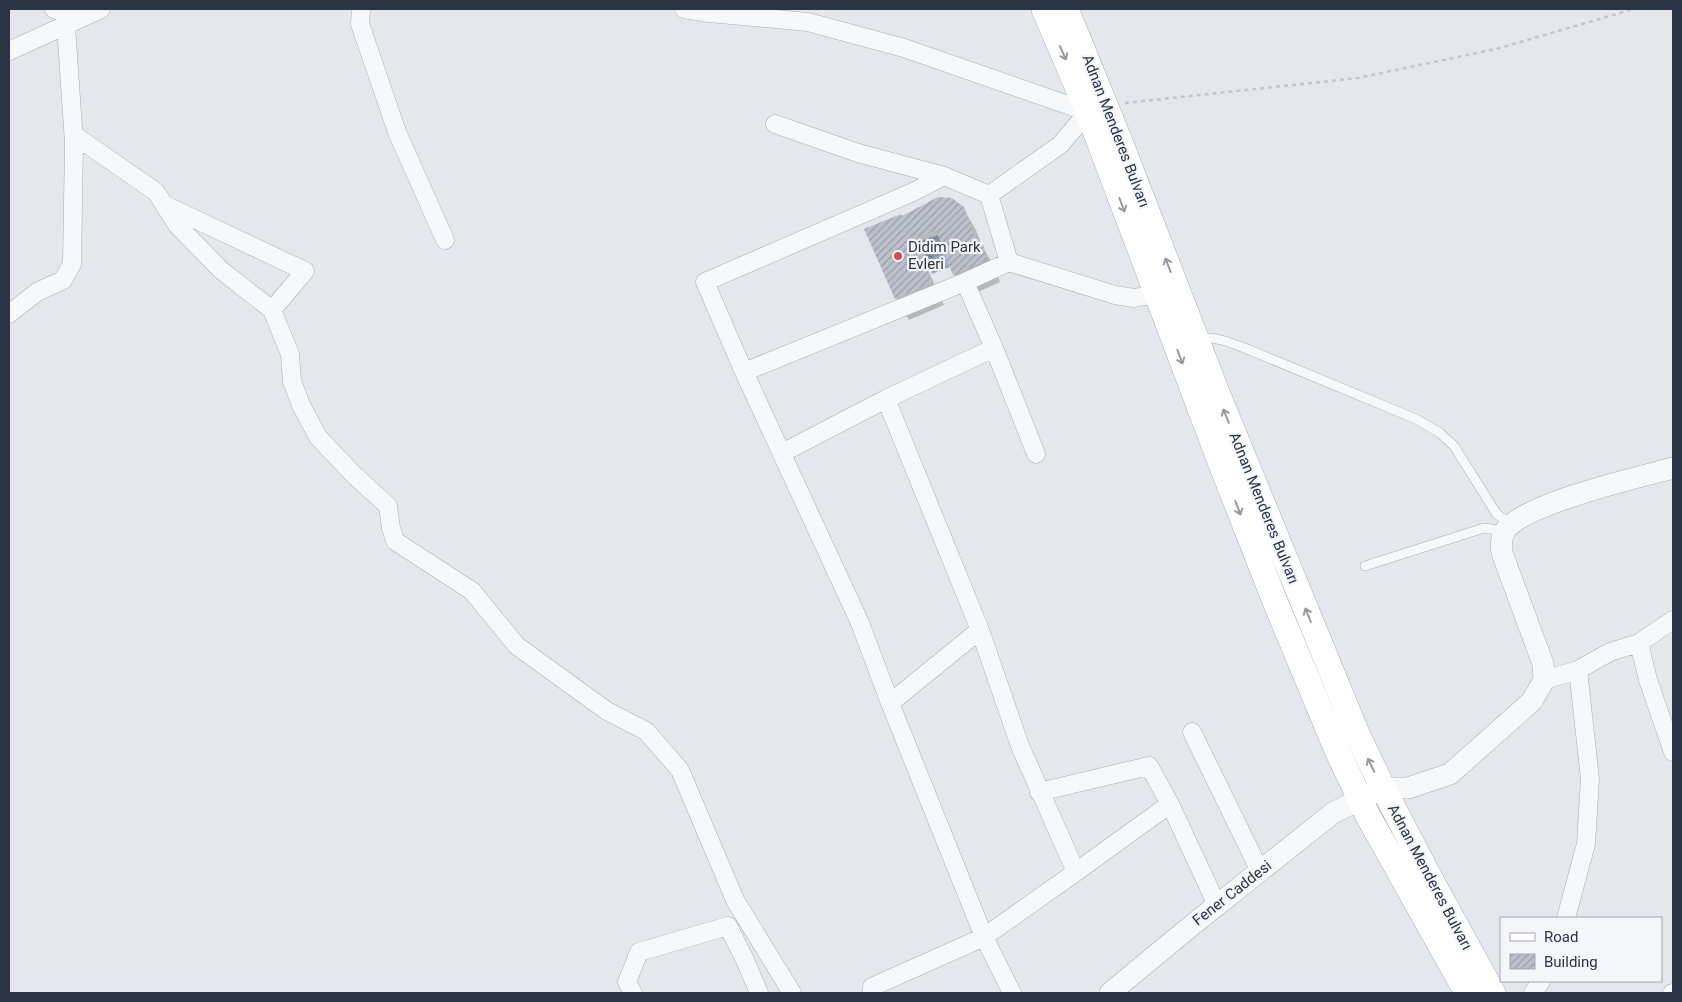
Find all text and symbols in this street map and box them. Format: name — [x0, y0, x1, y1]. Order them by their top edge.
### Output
one-way arrow — [1059, 45, 1069, 60]
street label: Adnan Menderes Bulvarı — [1079, 52, 1153, 210]
one-way arrow — [1119, 197, 1128, 212]
place label: Didim Park Evleri — [908, 238, 981, 273]
marker: Didim Park Evleri — [892, 250, 904, 262]
one-way arrow — [1162, 258, 1172, 273]
one-way arrow — [1176, 348, 1185, 364]
one-way arrow — [1221, 409, 1231, 424]
street label: Adnan Menderes Bulvarı — [1225, 429, 1303, 587]
one-way arrow — [1234, 500, 1244, 515]
one-way arrow — [1303, 608, 1312, 623]
one-way arrow — [1366, 758, 1376, 773]
street label: Adnan Menderes Bulvarı — [1384, 801, 1476, 953]
street label: Fener Caddesi — [1189, 857, 1275, 929]
legend — [1500, 917, 1662, 982]
text: Road — [1544, 928, 1578, 946]
text: Building — [1544, 953, 1598, 971]

